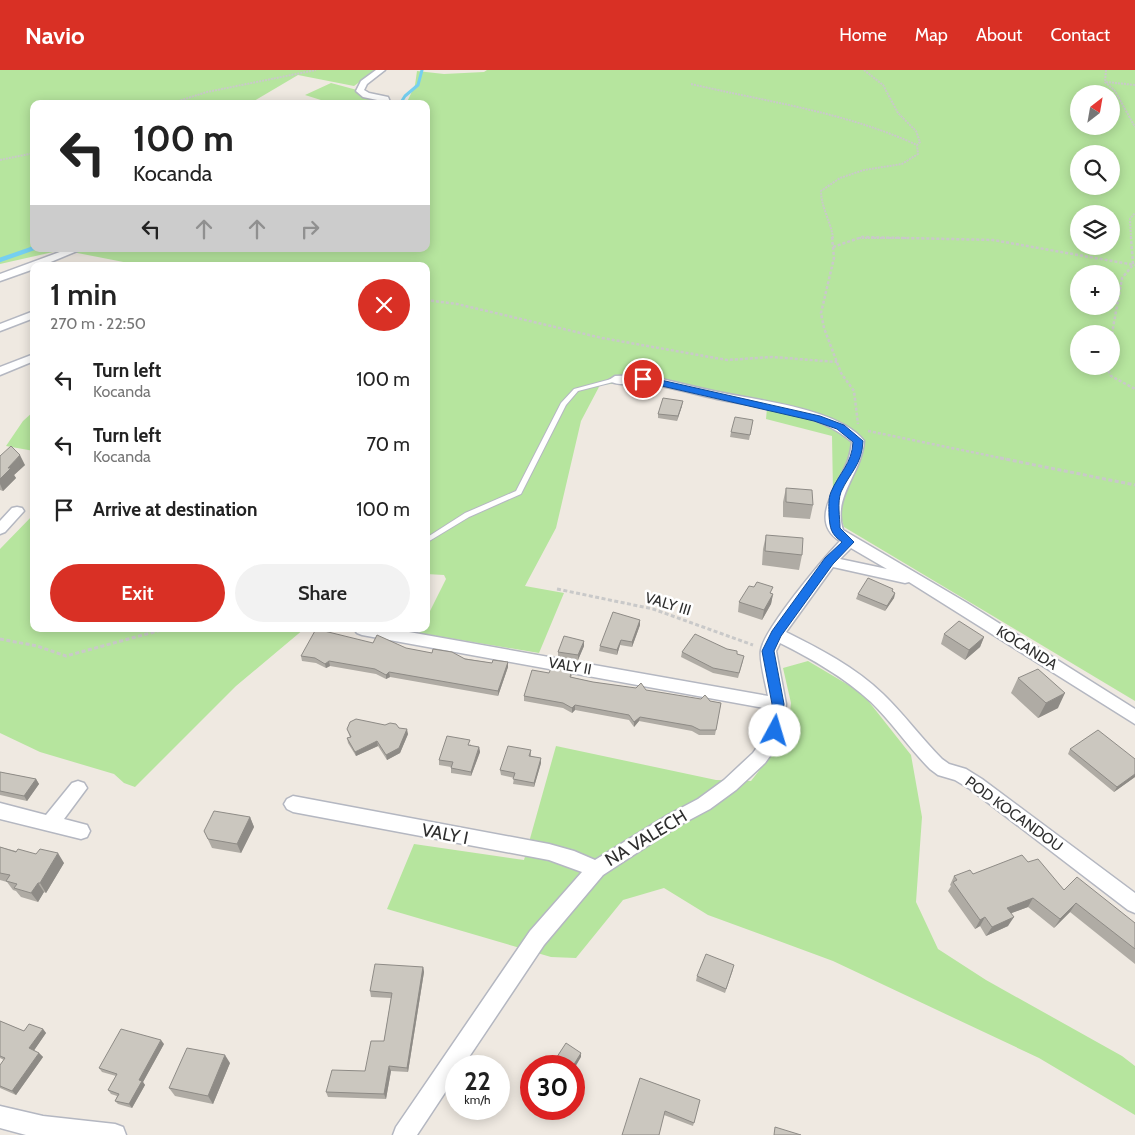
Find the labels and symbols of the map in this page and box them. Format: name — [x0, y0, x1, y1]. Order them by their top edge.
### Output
north arrow — [1070, 85, 1120, 135]
pin — [622, 358, 664, 400]
street label: VALY III — [643, 589, 693, 619]
street label: KOCANDA — [993, 622, 1062, 674]
street label: VALY II — [547, 653, 593, 679]
position arrow — [748, 704, 800, 756]
street label: POD KOCANDOU — [962, 773, 1066, 855]
street label: NA VALECH — [601, 805, 691, 871]
street label: VALY I — [420, 819, 470, 849]
speed limit sign: 30 — [520, 1055, 585, 1120]

